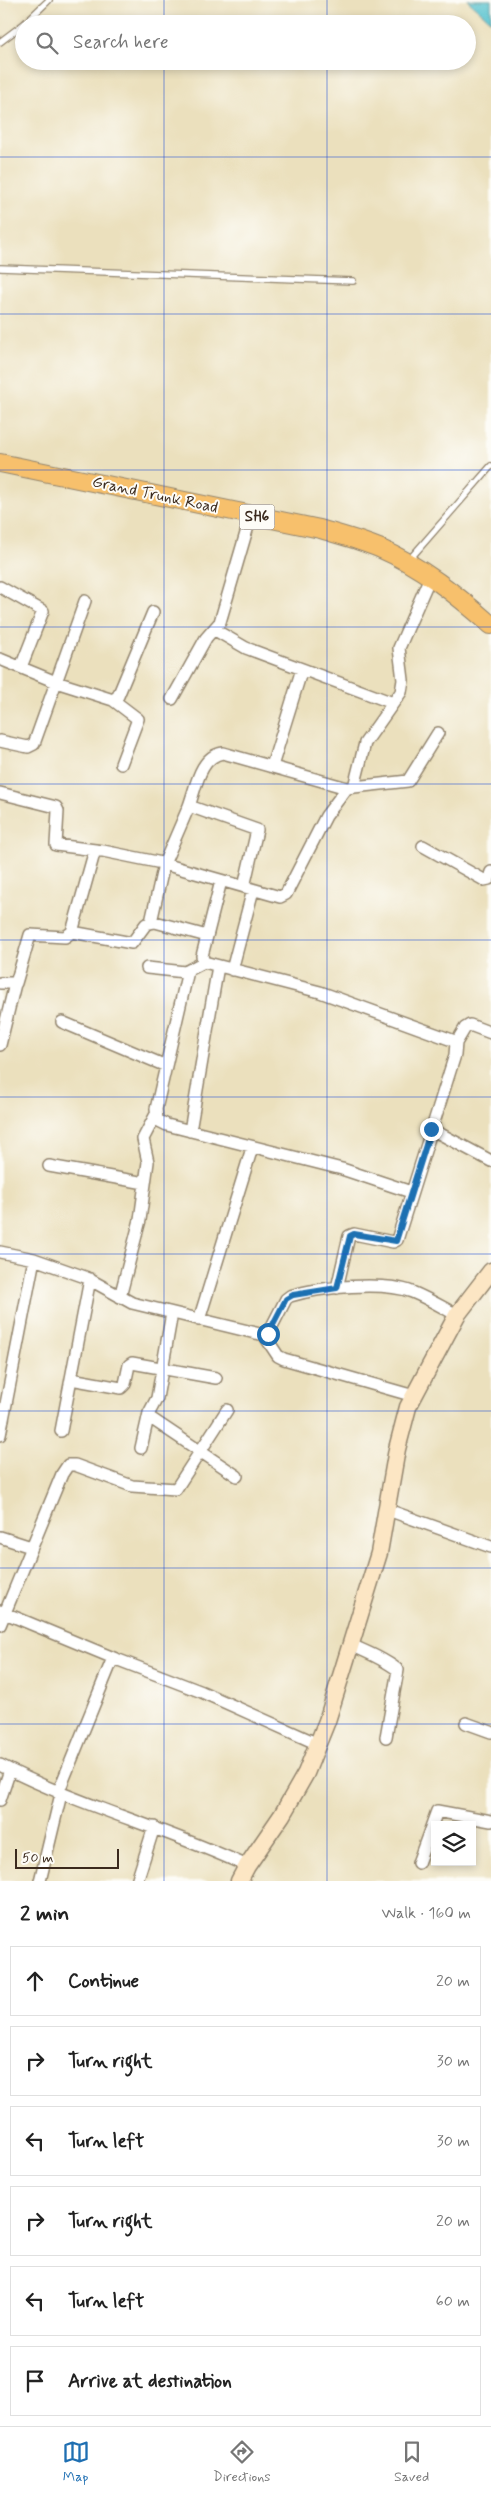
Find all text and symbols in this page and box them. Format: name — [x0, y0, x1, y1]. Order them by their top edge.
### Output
search box — [15, 15, 476, 70]
icon: search — [33, 29, 61, 57]
text: Search here — [73, 30, 169, 55]
street label: Grand Trunk Road — [90, 471, 220, 519]
road number: SH6 — [240, 504, 274, 530]
route end — [420, 1118, 443, 1141]
route start — [257, 1323, 280, 1346]
map controls — [431, 1821, 476, 1866]
button: layers — [431, 1821, 476, 1866]
scale bar — [15, 1846, 119, 1869]
text: 50 m — [22, 1849, 53, 1867]
text: 2 min — [20, 1900, 69, 1928]
text: Walk · 160 m — [381, 1903, 471, 1924]
icon: ahead — [21, 1967, 49, 1995]
text: Continue — [68, 1969, 139, 1994]
text: 20 m — [436, 1971, 470, 1992]
icon: right — [21, 2047, 49, 2075]
text: Turn right — [68, 2049, 152, 2074]
text: 30 m — [437, 2051, 470, 2072]
icon: left — [21, 2127, 49, 2155]
text: Turn left — [68, 2129, 144, 2154]
text: 30 m — [437, 2131, 470, 2152]
icon: right — [21, 2207, 49, 2235]
text: Turn right — [68, 2209, 152, 2234]
text: 20 m — [436, 2211, 470, 2232]
icon: left — [21, 2287, 49, 2315]
text: Turn left — [68, 2289, 144, 2314]
text: 60 m — [436, 2291, 470, 2312]
icon: arrive — [21, 2367, 49, 2395]
text: Arrive at destination — [68, 2369, 232, 2394]
tab: Map — [62, 2438, 90, 2486]
tab: Directions — [213, 2438, 271, 2486]
tab: Saved — [394, 2438, 429, 2486]

